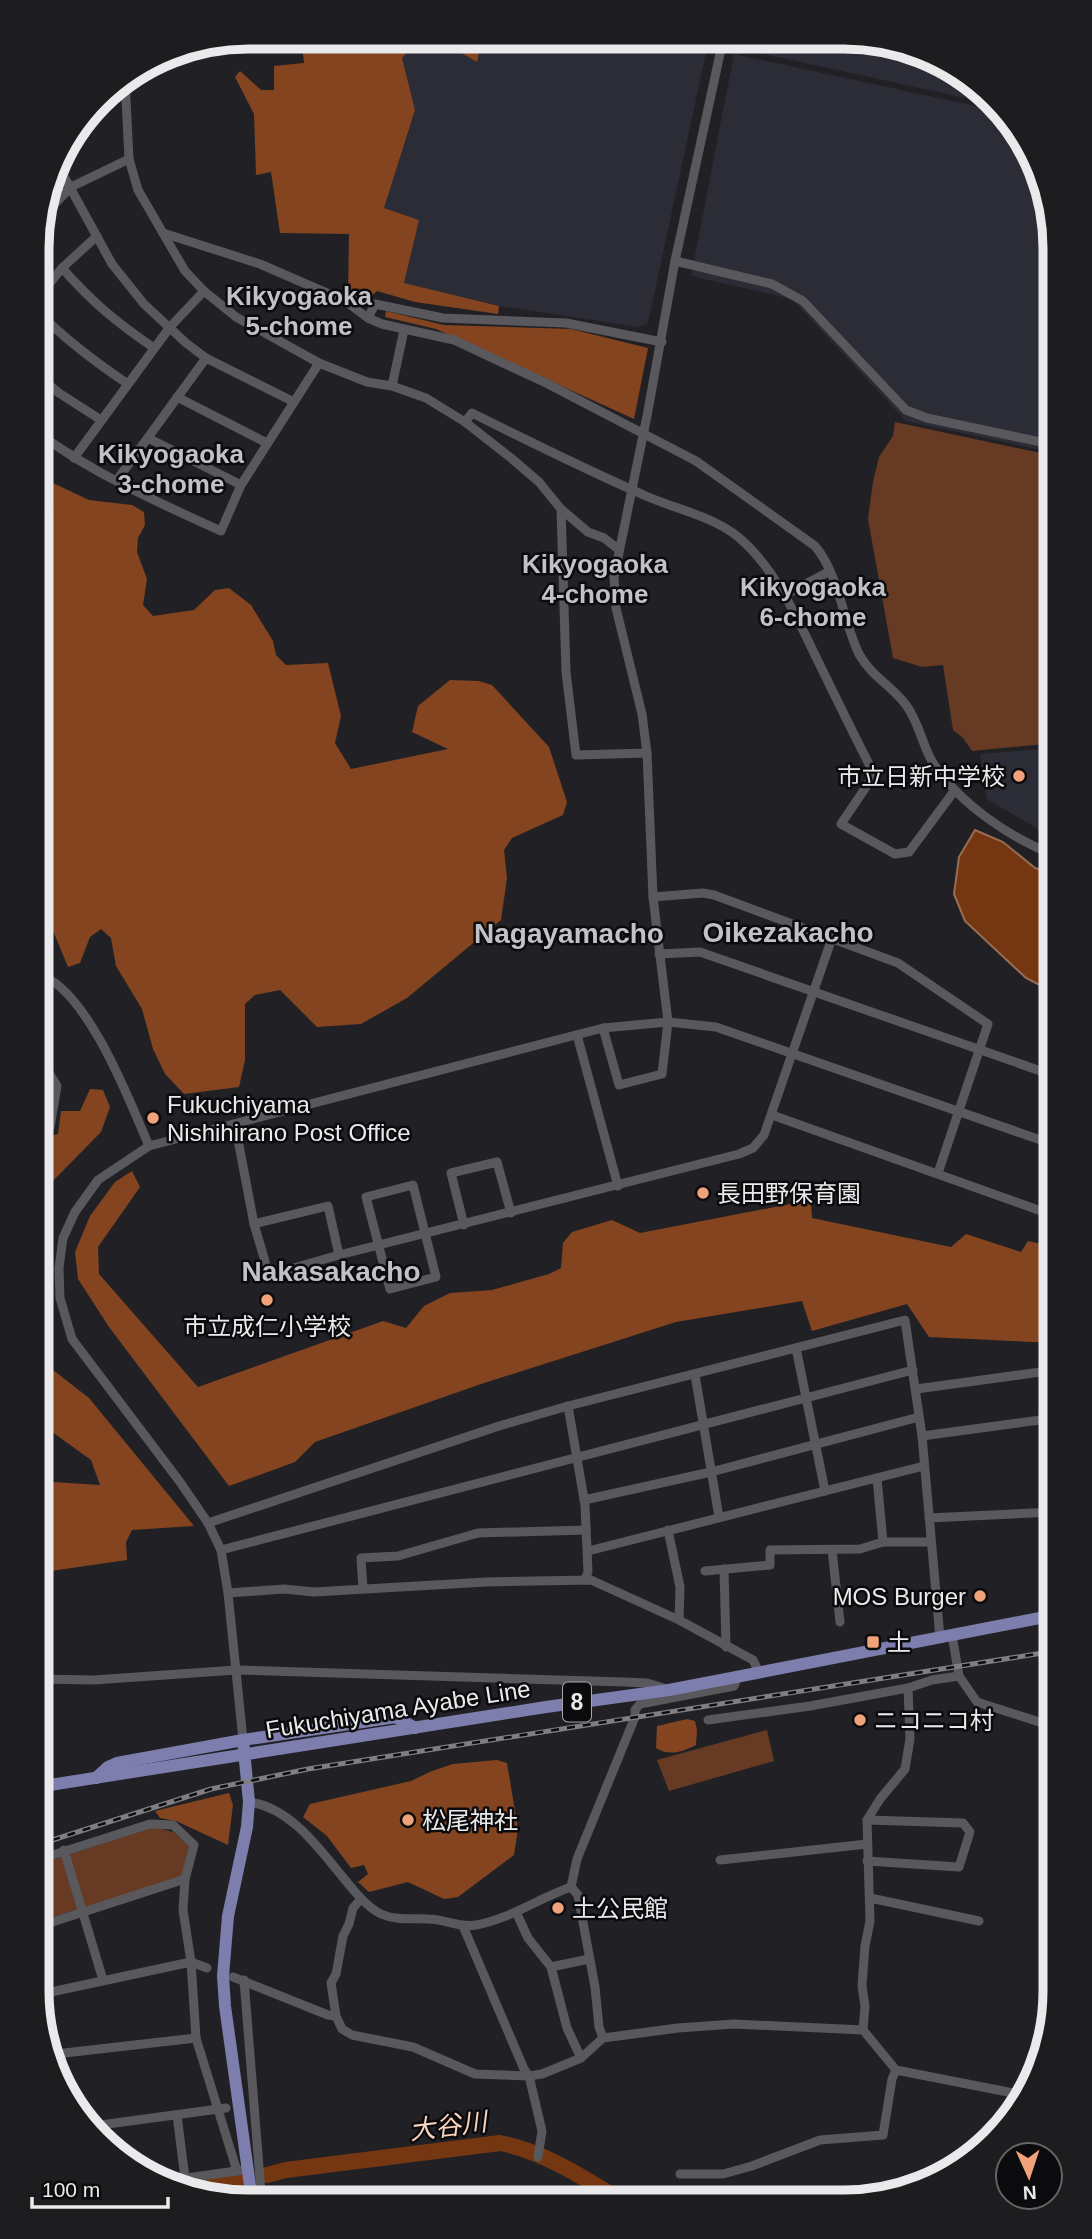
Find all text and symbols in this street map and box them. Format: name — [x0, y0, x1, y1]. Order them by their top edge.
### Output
district label: Kikyogaoka 5-chome — [226, 281, 373, 341]
district label: Kikyogaoka 3-chome — [98, 439, 245, 499]
district label: Kikyogaoka 4-chome — [522, 549, 669, 609]
district label: Kikyogaoka 6-chome — [740, 572, 887, 632]
place label: 市立日新中学校 — [837, 763, 1005, 790]
marker: 市立日新中学校 — [1011, 768, 1027, 784]
district label: Oikezakacho — [702, 917, 874, 948]
district label: Nagayamacho — [474, 918, 664, 949]
place label: Fukuchiyama Nishihirano Post Office — [167, 1091, 411, 1146]
marker: Fukuchiyama Nishihirano Post Office — [145, 1110, 161, 1126]
place label: 長田野保育園 — [717, 1180, 861, 1207]
marker: 長田野保育園 — [695, 1185, 711, 1201]
district label: Nakasakacho — [241, 1256, 421, 1287]
marker: 市立成仁小学校 — [259, 1292, 275, 1308]
place label: 市立成仁小学校 — [183, 1313, 351, 1340]
place label: MOS Burger — [833, 1583, 966, 1610]
marker: MOS Burger — [972, 1588, 988, 1604]
place label: 土 — [887, 1629, 911, 1656]
marker: 土 — [865, 1634, 881, 1650]
street label: Fukuchiyama Ayabe Line — [264, 1675, 532, 1743]
road number: 8 — [563, 1682, 591, 1722]
place label: ニコニコ村 — [874, 1707, 994, 1734]
marker: ニコニコ村 — [852, 1712, 868, 1728]
place label: 松尾神社 — [422, 1807, 518, 1834]
marker: 松尾神社 — [400, 1812, 416, 1828]
place label: 土公民館 — [572, 1895, 668, 1922]
marker: 土公民館 — [550, 1900, 566, 1916]
water label: 大谷川 — [407, 2106, 492, 2146]
north arrow — [994, 2141, 1064, 2211]
scale bar — [32, 2166, 168, 2210]
text: 100 m — [42, 2178, 100, 2201]
text: N — [1022, 2182, 1037, 2203]

